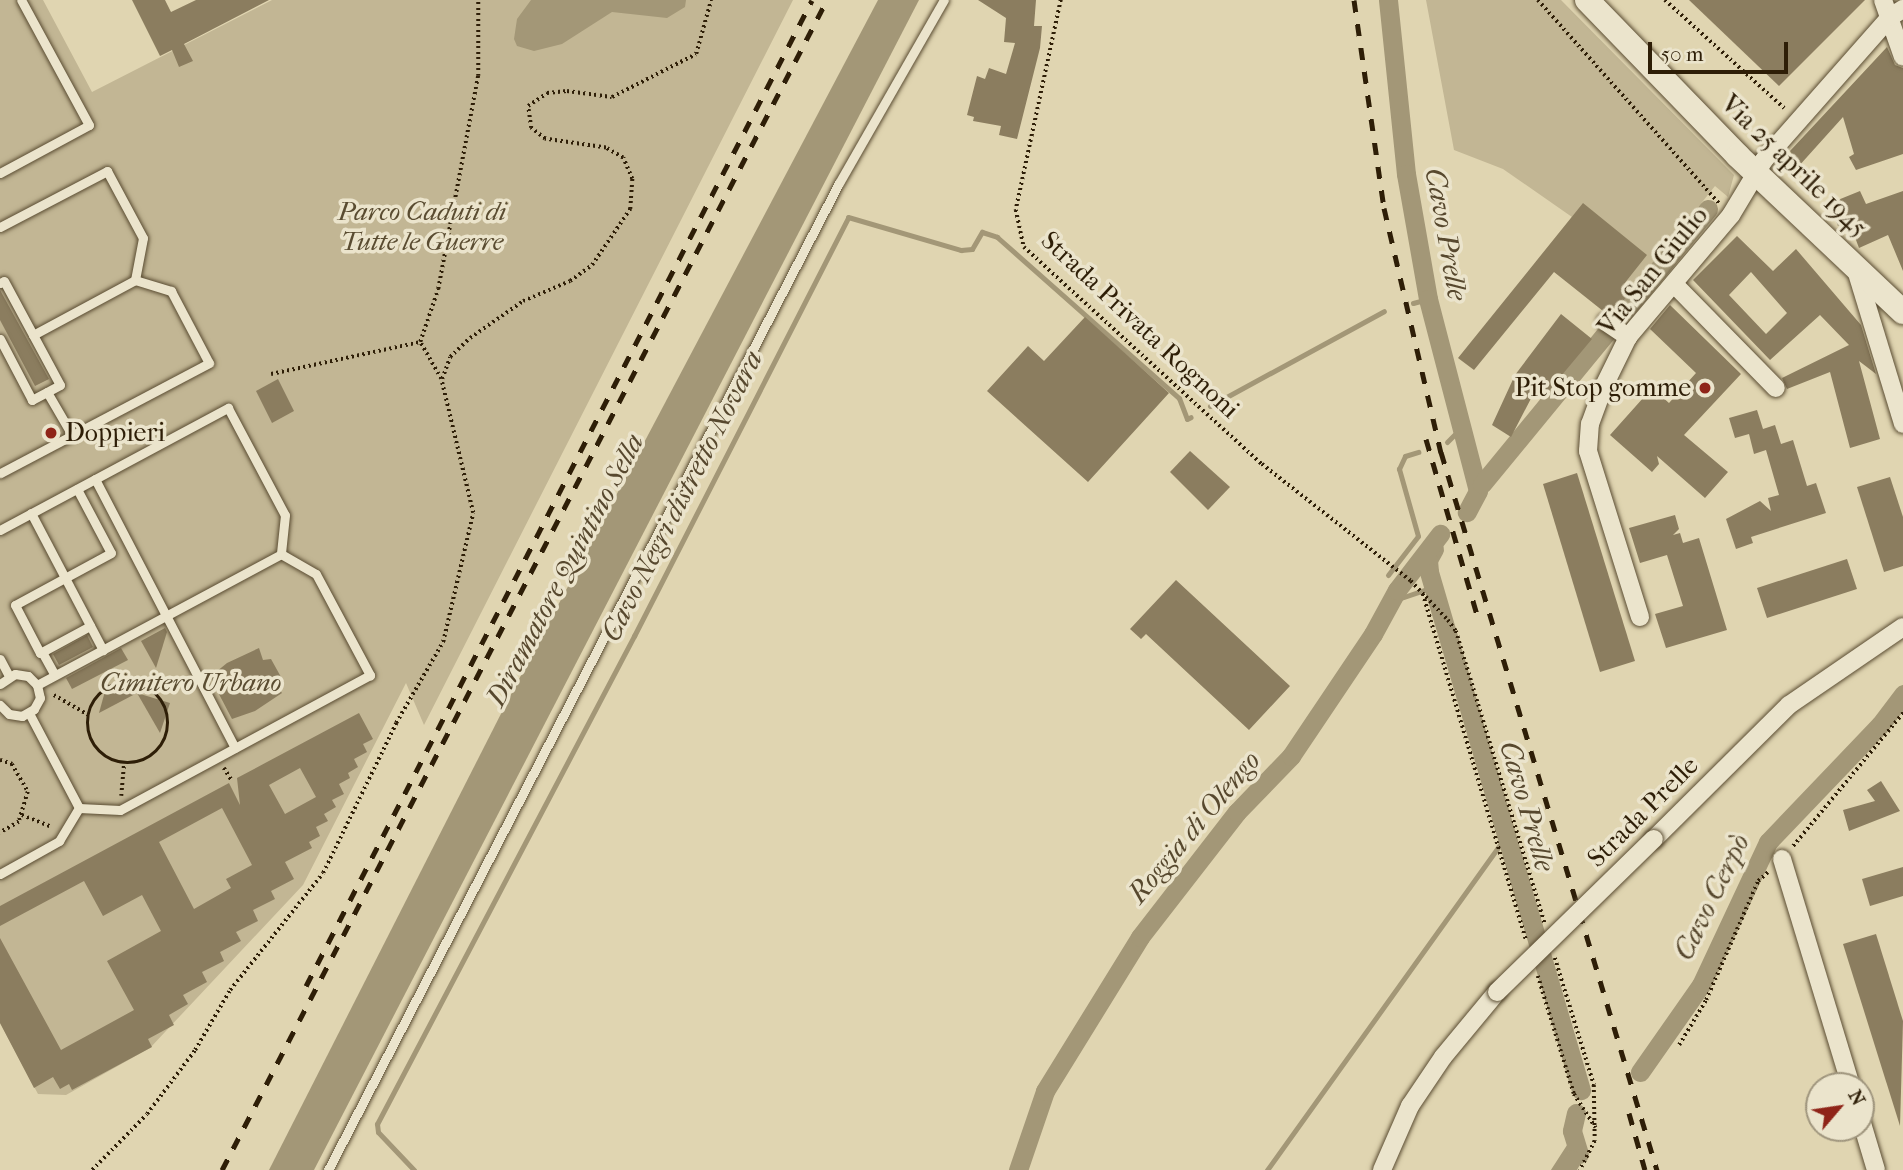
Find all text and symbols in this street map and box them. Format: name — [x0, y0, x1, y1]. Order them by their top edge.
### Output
scale bar — [1651, 28, 1791, 72]
text: 50 m — [1661, 42, 1704, 66]
street label: Via 25 aprile 1945 — [1714, 88, 1874, 244]
water label: Cavo Prelle — [1418, 165, 1474, 303]
park label: Parco Caduti di Tutte le Guerre — [338, 196, 506, 258]
street label: Via San Giulio — [1592, 200, 1714, 342]
street label: Strada Privata Rognoni — [1034, 225, 1246, 425]
water label: Cavo Negri distretto Novara — [594, 345, 770, 647]
place label: Pit Stop gomme — [1515, 372, 1691, 404]
marker: Pit Stop gomme — [1697, 380, 1713, 396]
place label: Doppieri — [65, 417, 165, 449]
marker: Doppieri — [43, 425, 59, 441]
water label: Diramatore Quintino Sella — [479, 428, 651, 712]
park label: Cimitero Urbano — [100, 667, 282, 699]
water label: Cavo Prelle — [1492, 737, 1562, 875]
water label: Roggia di Olengo — [1121, 744, 1267, 910]
street label: Strada Prelle — [1581, 750, 1705, 874]
water label: Cavo Cerpò — [1667, 828, 1757, 966]
north arrow — [1805, 1072, 1875, 1142]
text: N — [1843, 1086, 1870, 1109]

